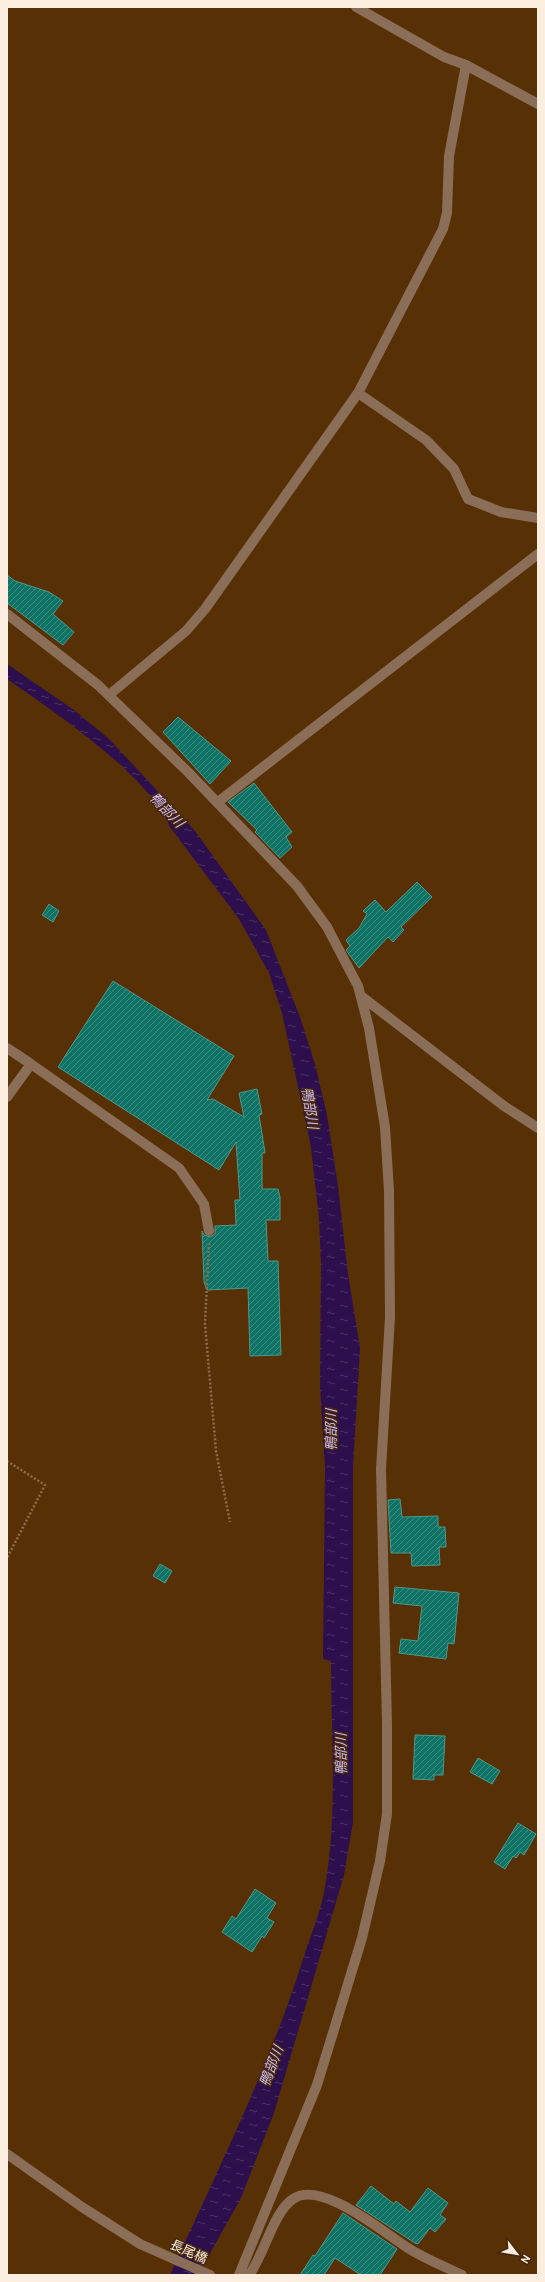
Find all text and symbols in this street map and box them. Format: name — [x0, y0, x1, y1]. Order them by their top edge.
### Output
water label: 鴨部川 — [146, 789, 189, 833]
water label: 鴨部川 — [298, 1086, 322, 1132]
water label: 鴨部川 — [322, 1407, 340, 1451]
water label: 鴨部川 — [332, 1731, 350, 1775]
water label: 鴨部川 — [255, 2041, 288, 2089]
north arrow — [497, 2234, 537, 2274]
street label: 長尾橋 — [168, 2236, 210, 2266]
text: N — [518, 2252, 534, 2266]

